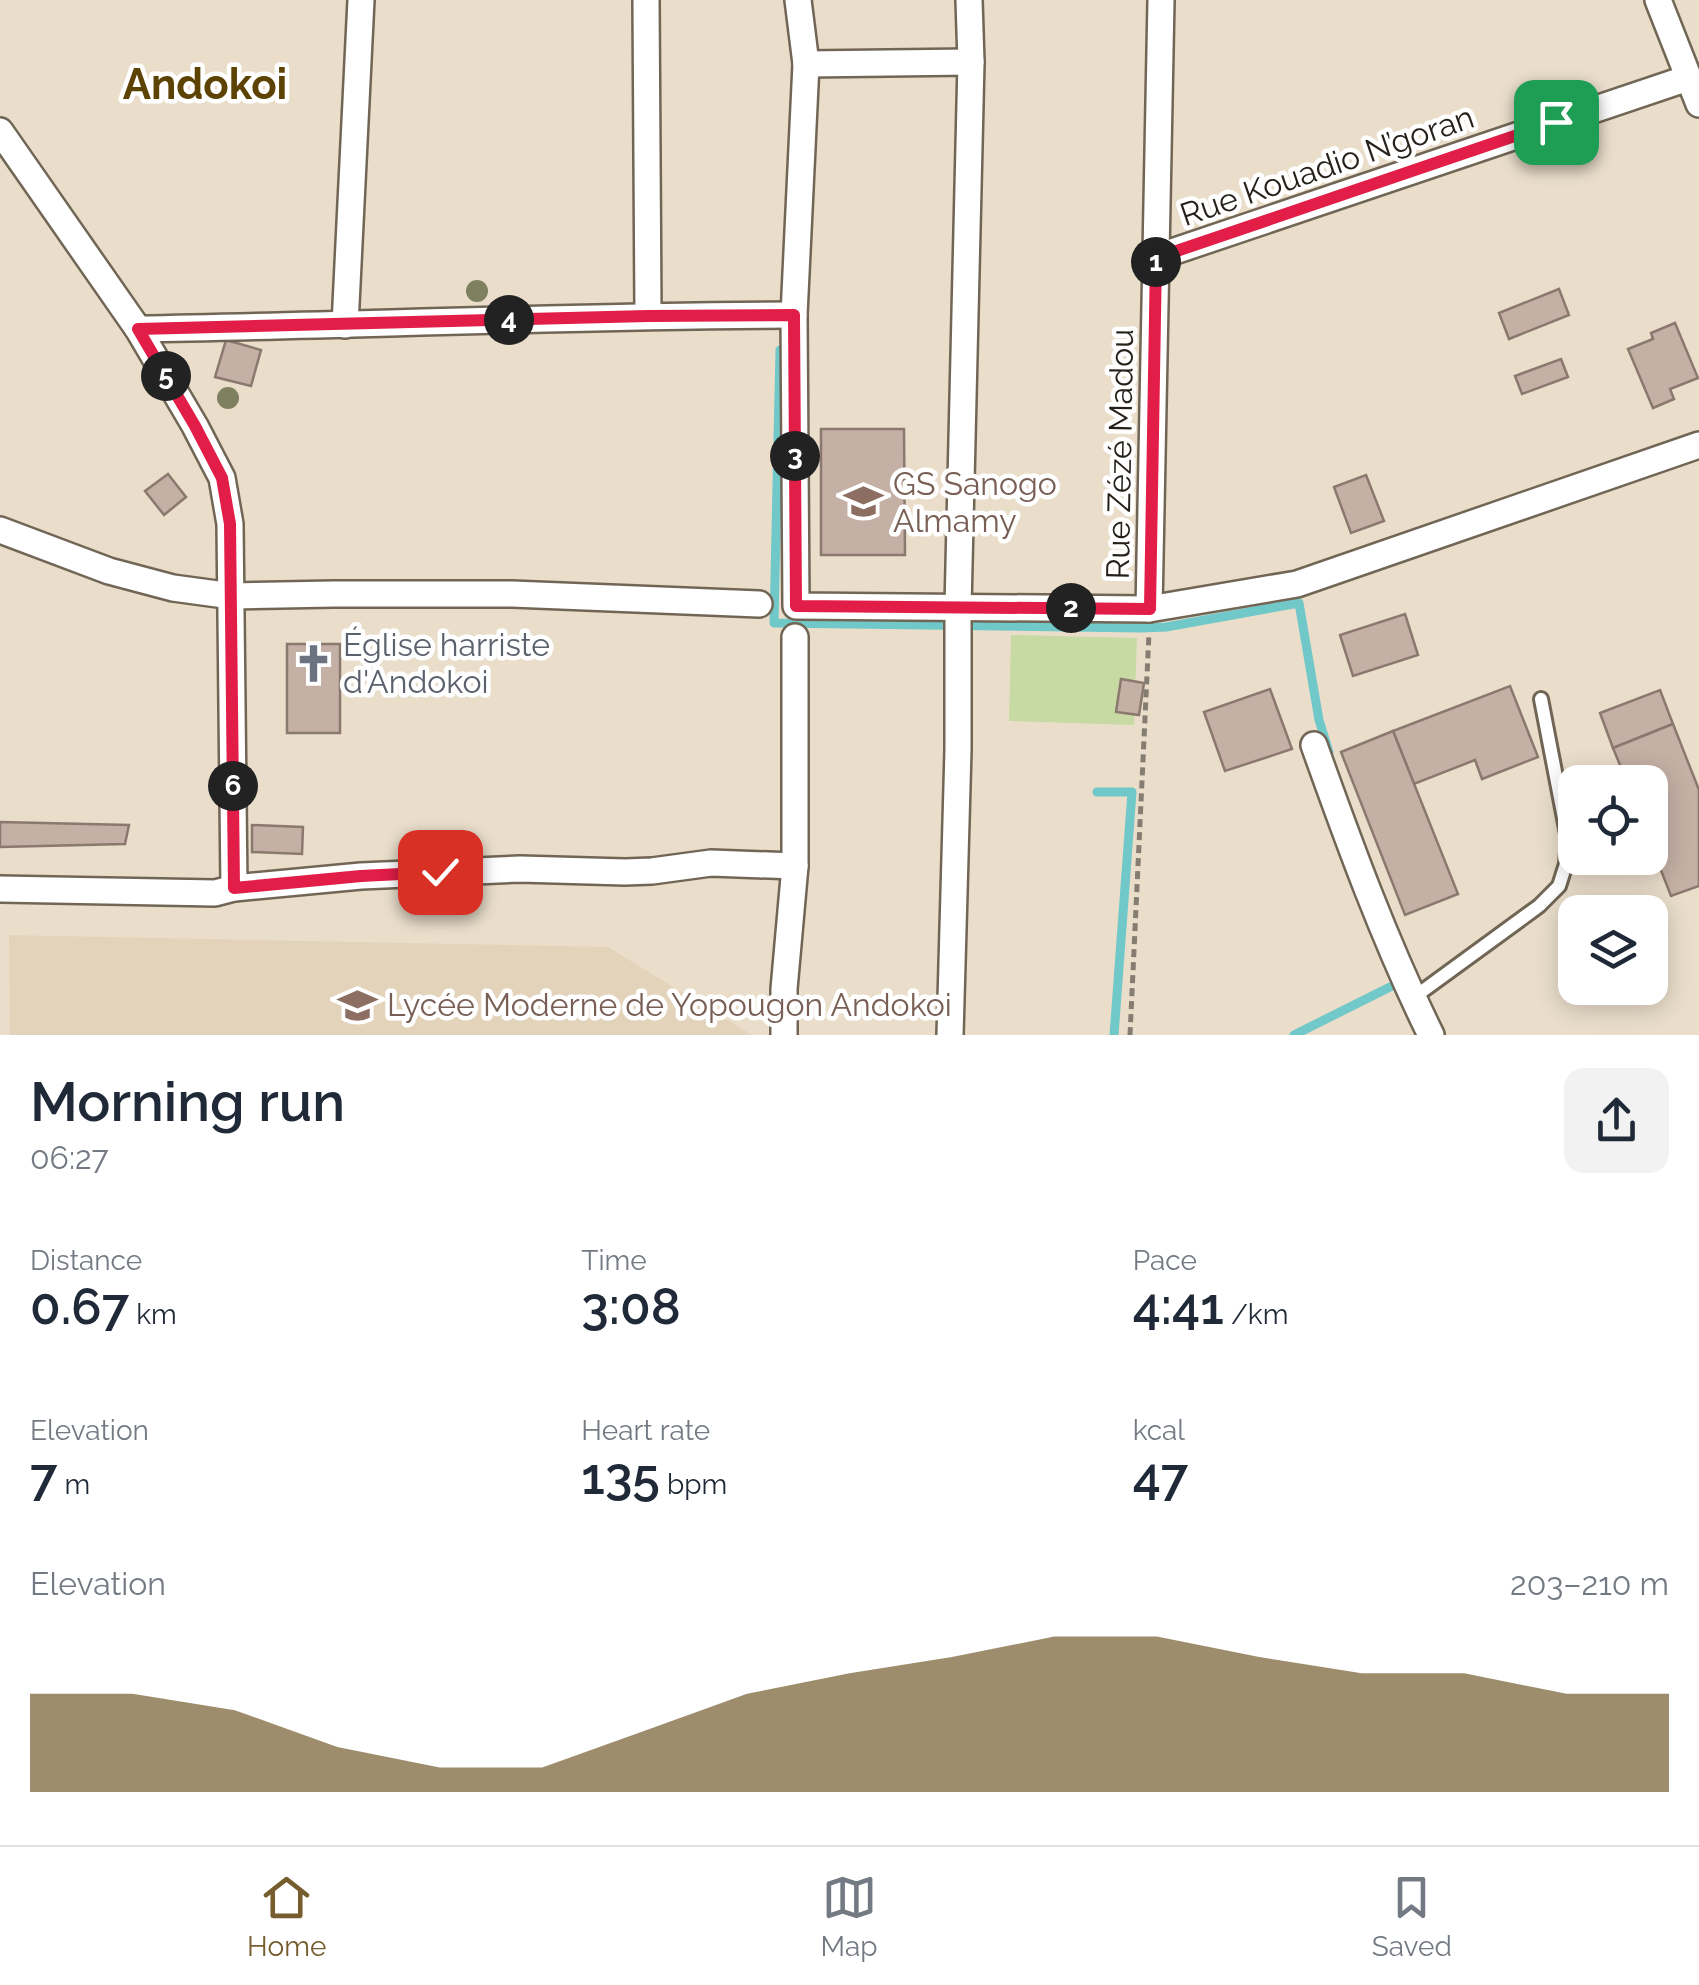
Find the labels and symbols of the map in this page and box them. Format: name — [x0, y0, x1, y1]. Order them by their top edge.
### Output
district label: Andokoi — [123, 60, 287, 109]
pin — [1514, 80, 1599, 165]
street label: Rue Kouadio N’goran — [1175, 98, 1478, 233]
pin: 1 — [1131, 237, 1181, 287]
pin: 4 — [484, 295, 534, 345]
street label: Rue Zézé Madou — [1099, 328, 1140, 580]
pin: 5 — [141, 351, 191, 401]
pin: 3 — [770, 431, 820, 481]
place label: GS Sanogo Almamy — [893, 465, 1057, 539]
school or university icon: GS Sanogo Almamy — [842, 481, 884, 523]
pin: 2 — [1046, 583, 1096, 633]
place label: Église harriste d'Andokoi — [343, 626, 550, 700]
church icon: Église harriste d'Andokoi — [292, 642, 334, 684]
pin: 6 — [208, 761, 258, 811]
pin — [398, 830, 483, 915]
school or university icon: Lycée Moderne de Yopougon Andokoi — [336, 984, 378, 1026]
place label: Lycée Moderne de Yopougon Andokoi — [387, 986, 952, 1023]

